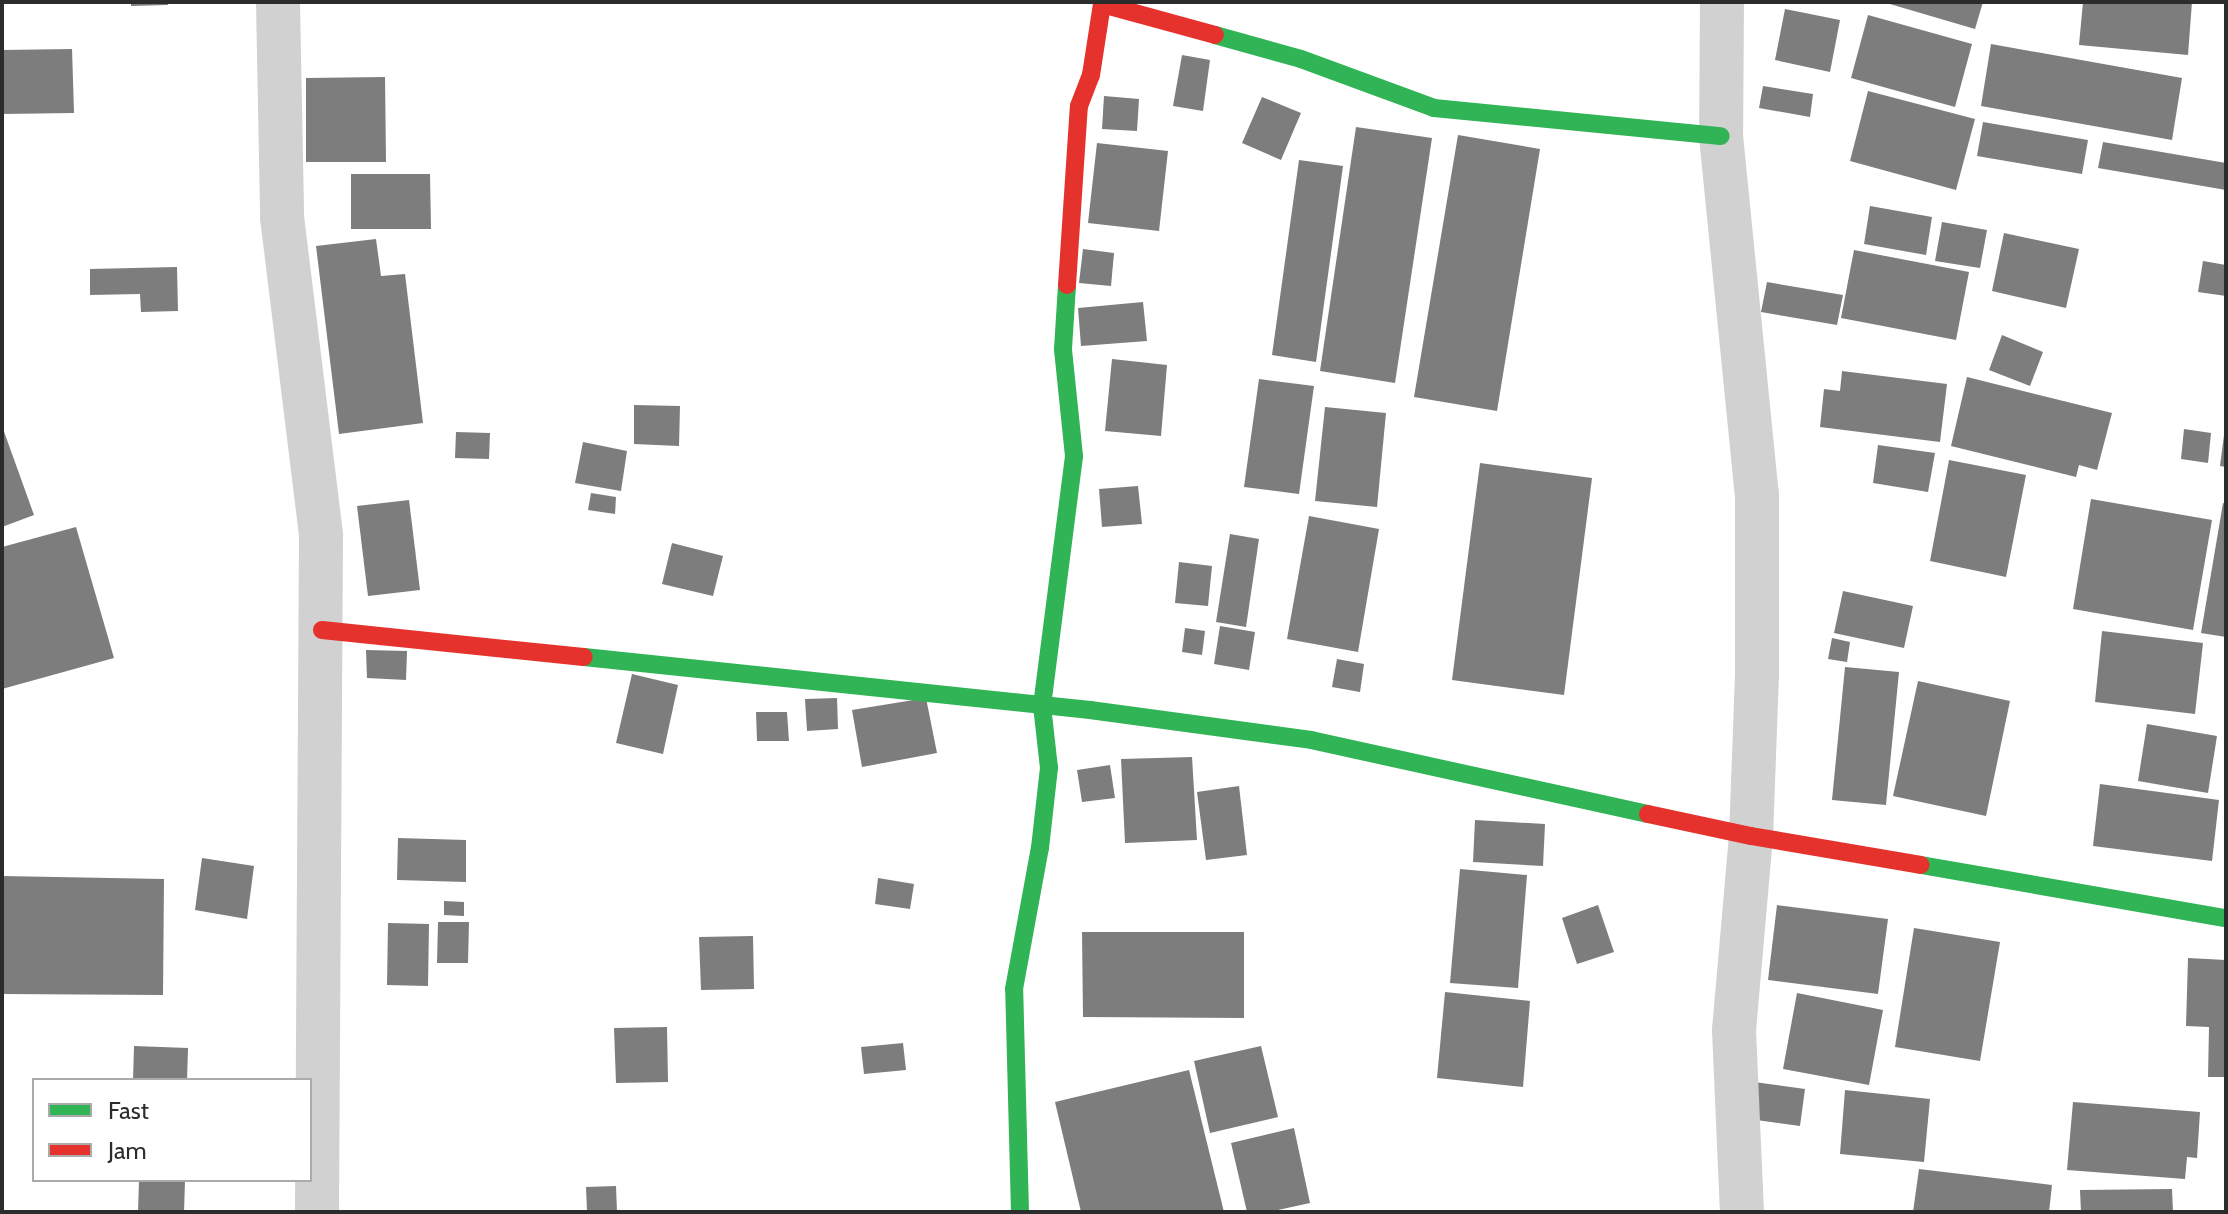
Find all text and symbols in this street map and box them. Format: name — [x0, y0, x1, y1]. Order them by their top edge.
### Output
legend — [32, 1078, 312, 1182]
text: Fast — [108, 1096, 149, 1125]
text: Jam — [108, 1136, 146, 1165]

